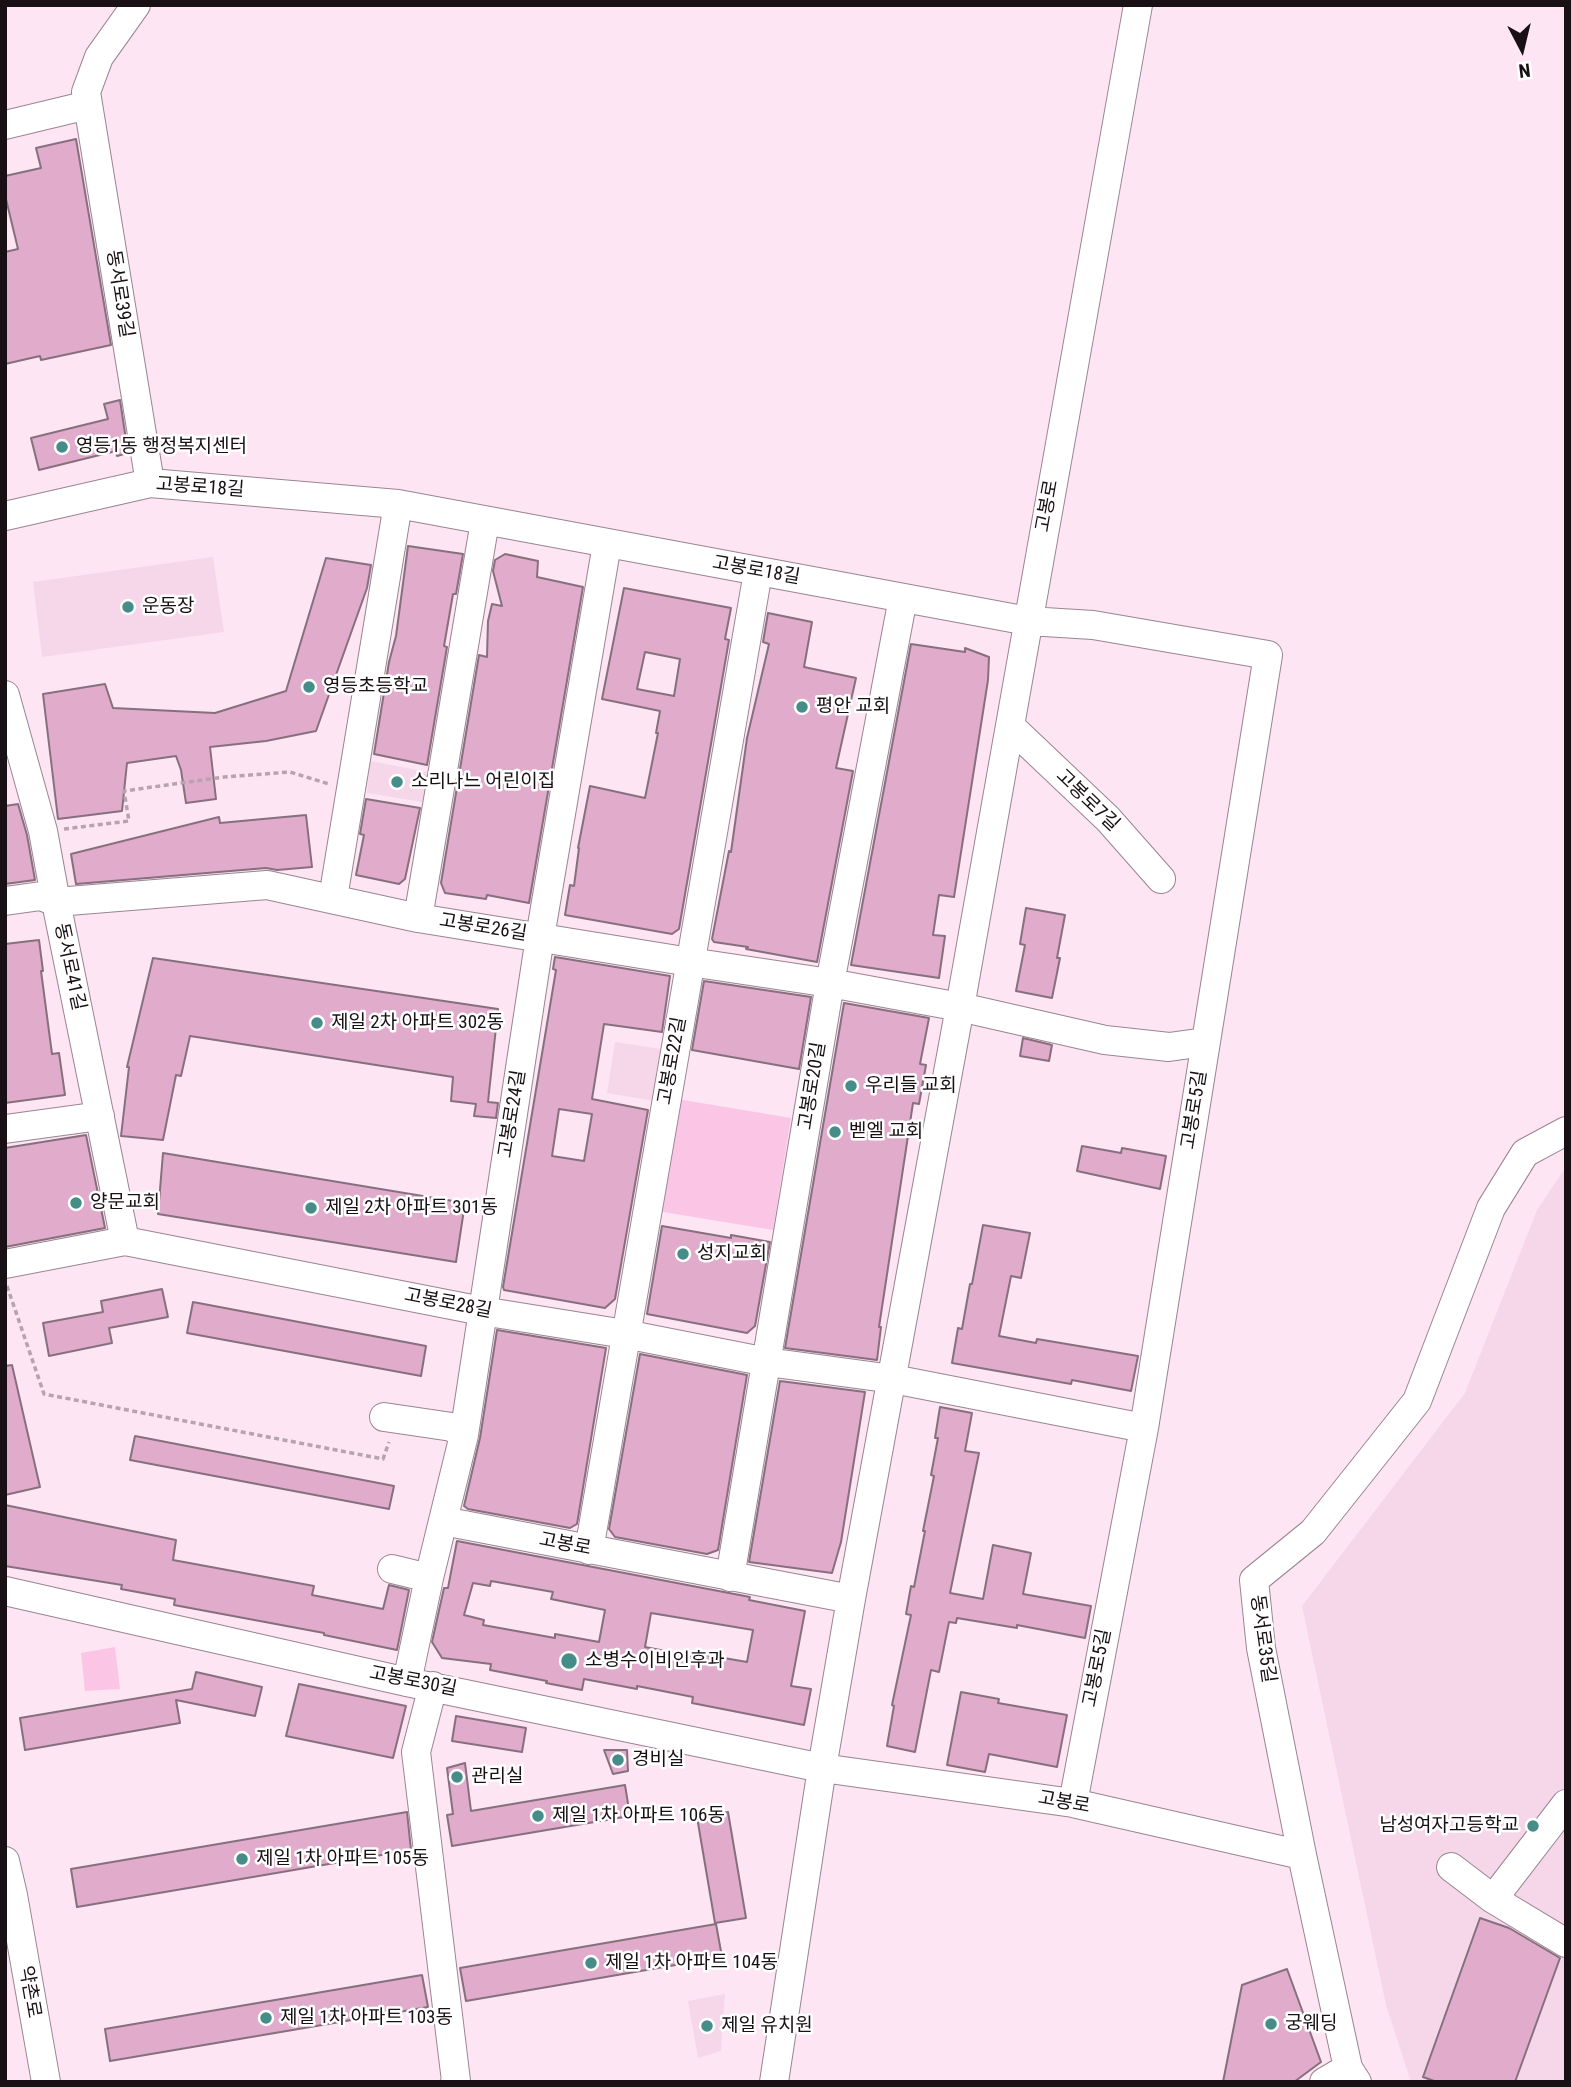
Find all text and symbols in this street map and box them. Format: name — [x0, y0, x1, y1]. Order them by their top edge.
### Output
north arrow — [1487, 14, 1557, 84]
text: N — [1517, 58, 1532, 82]
street label: 동서로39길 — [101, 248, 137, 340]
place label: 영등1동 행정복지센터 — [76, 436, 247, 458]
marker: 영등1동 행정복지센터 — [54, 439, 70, 455]
street label: 고봉로18길 — [155, 474, 245, 502]
street label: 고봉로 — [1032, 478, 1064, 534]
street label: 고봉로18길 — [710, 552, 802, 590]
place label: 운동장 — [142, 596, 194, 618]
marker: 운동장 — [120, 599, 136, 615]
place label: 영등초등학교 — [323, 676, 428, 698]
marker: 영등초등학교 — [301, 679, 317, 695]
place label: 평안 교회 — [816, 696, 890, 718]
marker: 평안 교회 — [794, 699, 810, 715]
street label: 고봉로7길 — [1051, 765, 1123, 837]
place label: 소리나느 어린이집 — [411, 771, 555, 793]
marker: 소리나느 어린이집 — [389, 774, 405, 790]
street label: 고봉로26길 — [437, 910, 529, 946]
street label: 동서로41길 — [49, 921, 89, 1013]
place label: 제일 2차 아파트 302동 — [331, 1012, 504, 1034]
marker: 제일 2차 아파트 302동 — [309, 1015, 325, 1031]
street label: 고봉로22길 — [654, 1015, 692, 1107]
street label: 고봉로20길 — [795, 1040, 831, 1132]
street label: 고봉로24길 — [495, 1068, 531, 1160]
street label: 고봉로5길 — [1178, 1069, 1212, 1151]
place label: 우리들 교회 — [865, 1075, 957, 1097]
marker: 우리들 교회 — [843, 1078, 859, 1094]
place label: 벧엘 교회 — [849, 1121, 923, 1143]
marker: 벧엘 교회 — [827, 1124, 843, 1140]
place label: 양문교회 — [90, 1192, 160, 1214]
marker: 양문교회 — [68, 1195, 84, 1211]
place label: 제일 2차 아파트 301동 — [325, 1197, 498, 1219]
marker: 제일 2차 아파트 301동 — [303, 1200, 319, 1216]
place label: 성지교회 — [697, 1243, 767, 1265]
marker: 성지교회 — [675, 1246, 691, 1262]
street label: 고봉로28길 — [402, 1284, 494, 1324]
street label: 고봉로 — [537, 1529, 593, 1561]
street label: 동서로35길 — [1245, 1594, 1279, 1684]
street label: 고봉로5길 — [1079, 1627, 1117, 1709]
place label: 소병수이비인후과 — [585, 1650, 725, 1672]
marker: 소병수이비인후과 — [559, 1651, 579, 1671]
street label: 고봉로30길 — [367, 1662, 459, 1702]
place label: 경비실 — [632, 1749, 684, 1771]
marker: 경비실 — [610, 1752, 626, 1768]
place label: 관리실 — [471, 1766, 523, 1788]
marker: 관리실 — [449, 1769, 465, 1785]
street label: 고봉로 — [1036, 1787, 1092, 1819]
place label: 제일 1차 아파트 106동 — [552, 1805, 725, 1827]
marker: 제일 1차 아파트 106동 — [530, 1808, 546, 1824]
place label: 남성여자고등학교 — [1379, 1815, 1519, 1837]
marker: 남성여자고등학교 — [1525, 1818, 1541, 1834]
place label: 제일 1차 아파트 105동 — [256, 1848, 429, 1870]
marker: 제일 1차 아파트 105동 — [234, 1851, 250, 1867]
place label: 제일 1차 아파트 104동 — [605, 1952, 778, 1974]
marker: 제일 1차 아파트 104동 — [583, 1955, 599, 1971]
street label: 약촌로 — [13, 1964, 45, 2020]
place label: 제일 1차 아파트 103동 — [280, 2007, 453, 2029]
marker: 제일 1차 아파트 103동 — [258, 2010, 274, 2026]
place label: 궁웨딩 — [1285, 2013, 1337, 2035]
place label: 제일 유치원 — [721, 2015, 813, 2037]
marker: 궁웨딩 — [1263, 2016, 1279, 2032]
marker: 제일 유치원 — [699, 2018, 715, 2034]

